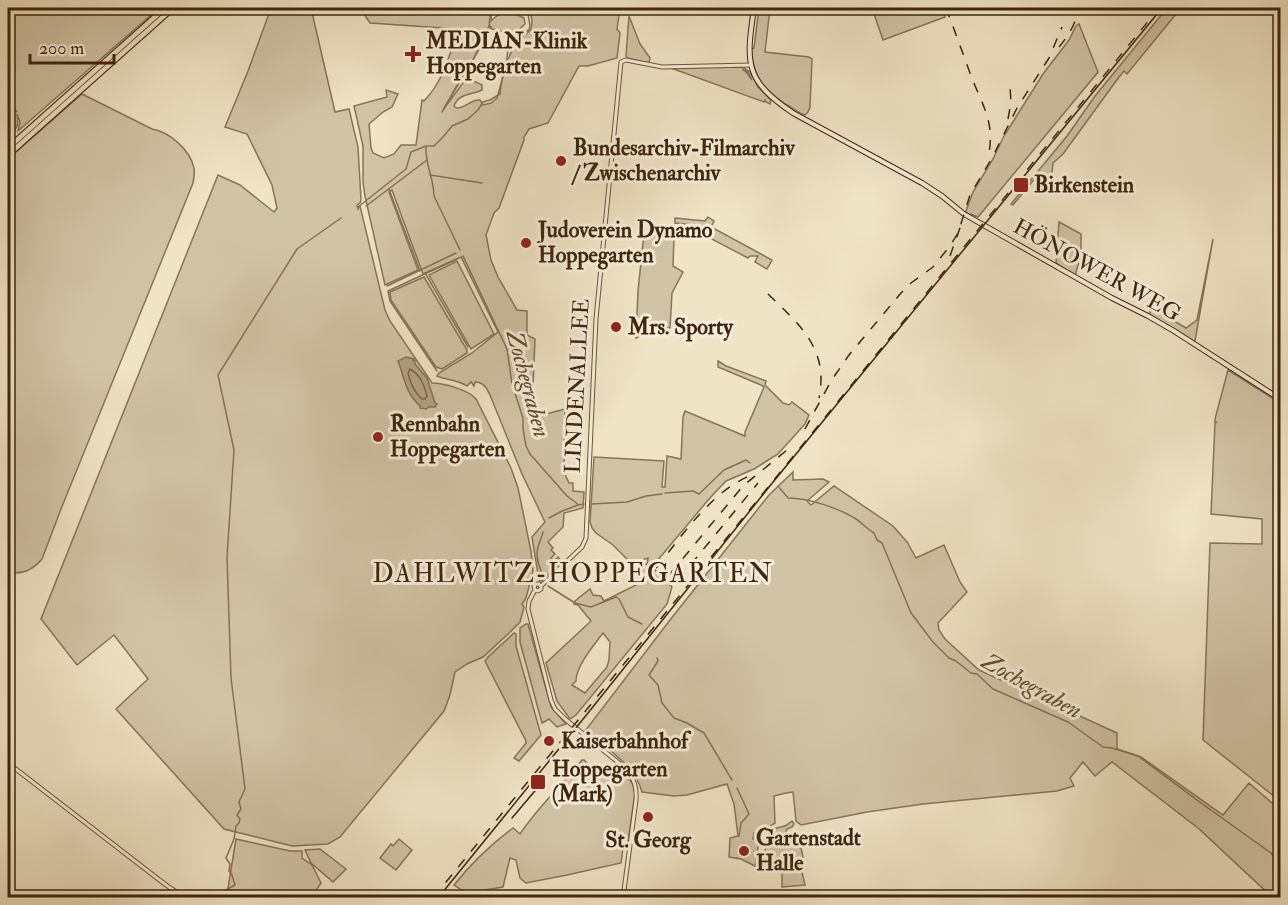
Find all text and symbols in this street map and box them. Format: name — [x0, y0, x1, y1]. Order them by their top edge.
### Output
scale bar — [30, 27, 114, 65]
place label: MEDIAN-Klinik Hoppegarten — [425, 27, 588, 81]
text: 200 m — [39, 37, 84, 60]
marker: MEDIAN-Klinik Hoppegarten — [404, 45, 422, 63]
place label: Bundesarchiv-Filmarchiv / Zwischenarchiv — [571, 134, 796, 187]
marker: Bundesarchiv-Filmarchiv / Zwischenarchiv — [554, 154, 568, 168]
place label: Birkenstein — [1034, 171, 1135, 199]
marker: Birkenstein — [1012, 176, 1030, 194]
street label: HÖNOWER WEG — [1008, 212, 1186, 328]
place label: Judoverein Dynamo Hoppegarten — [537, 216, 713, 270]
marker: Judoverein Dynamo Hoppegarten — [519, 236, 533, 250]
street label: LINDENALLEE — [558, 298, 596, 474]
place label: Mrs. Sporty — [627, 313, 734, 342]
marker: Mrs. Sporty — [609, 320, 623, 334]
water label: Zochegraben — [499, 326, 557, 441]
place label: Rennbahn Hoppegarten — [390, 410, 506, 464]
marker: Rennbahn Hoppegarten — [371, 430, 385, 444]
district label: DAHLWITZ-HOPPEGARTEN — [373, 558, 773, 590]
water label: Zochegraben — [976, 645, 1087, 726]
place label: Kaiserbahnhof — [561, 727, 692, 755]
marker: Kaiserbahnhof — [542, 734, 556, 748]
place label: Hoppegarten (Mark) — [552, 755, 668, 808]
marker: Hoppegarten (Mark) — [529, 773, 547, 791]
marker: St. Georg — [641, 810, 655, 824]
place label: Gartenstadt Halle — [756, 824, 862, 877]
place label: St. Georg — [605, 826, 692, 855]
marker: Gartenstadt Halle — [737, 844, 751, 858]

